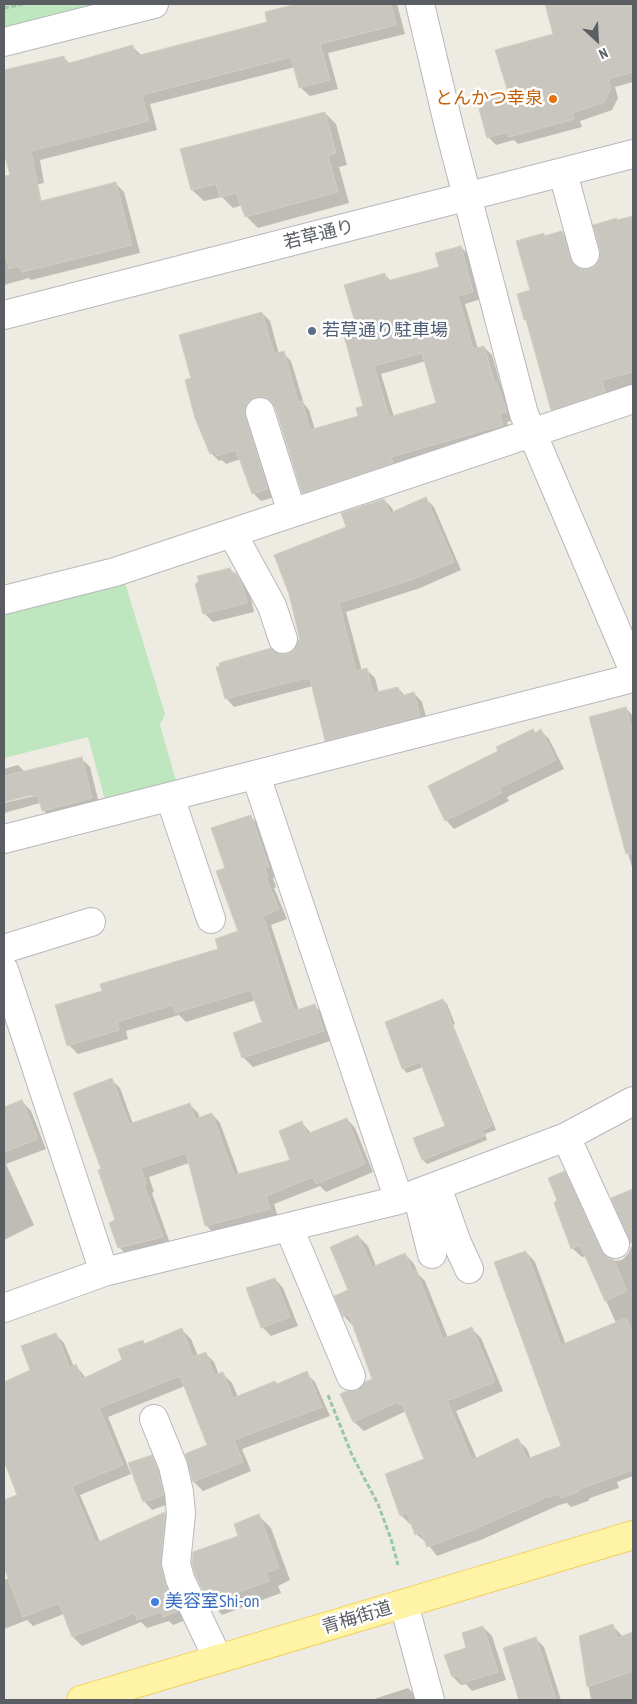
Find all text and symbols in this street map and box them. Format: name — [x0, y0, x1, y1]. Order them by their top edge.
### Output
north arrow — [572, 15, 622, 65]
text: N — [596, 44, 611, 63]
place label: とんかつ幸泉 — [435, 88, 543, 110]
marker: とんかつ幸泉 — [547, 93, 559, 105]
street label: 若草通り — [281, 216, 357, 254]
place label: 若草通り駐車場 — [322, 320, 448, 342]
marker: 若草通り駐車場 — [306, 325, 318, 337]
place label: 美容室Shi-on — [165, 1591, 259, 1613]
marker: 美容室Shi-on — [149, 1596, 161, 1608]
street label: 青梅街道 — [319, 1597, 395, 1639]

